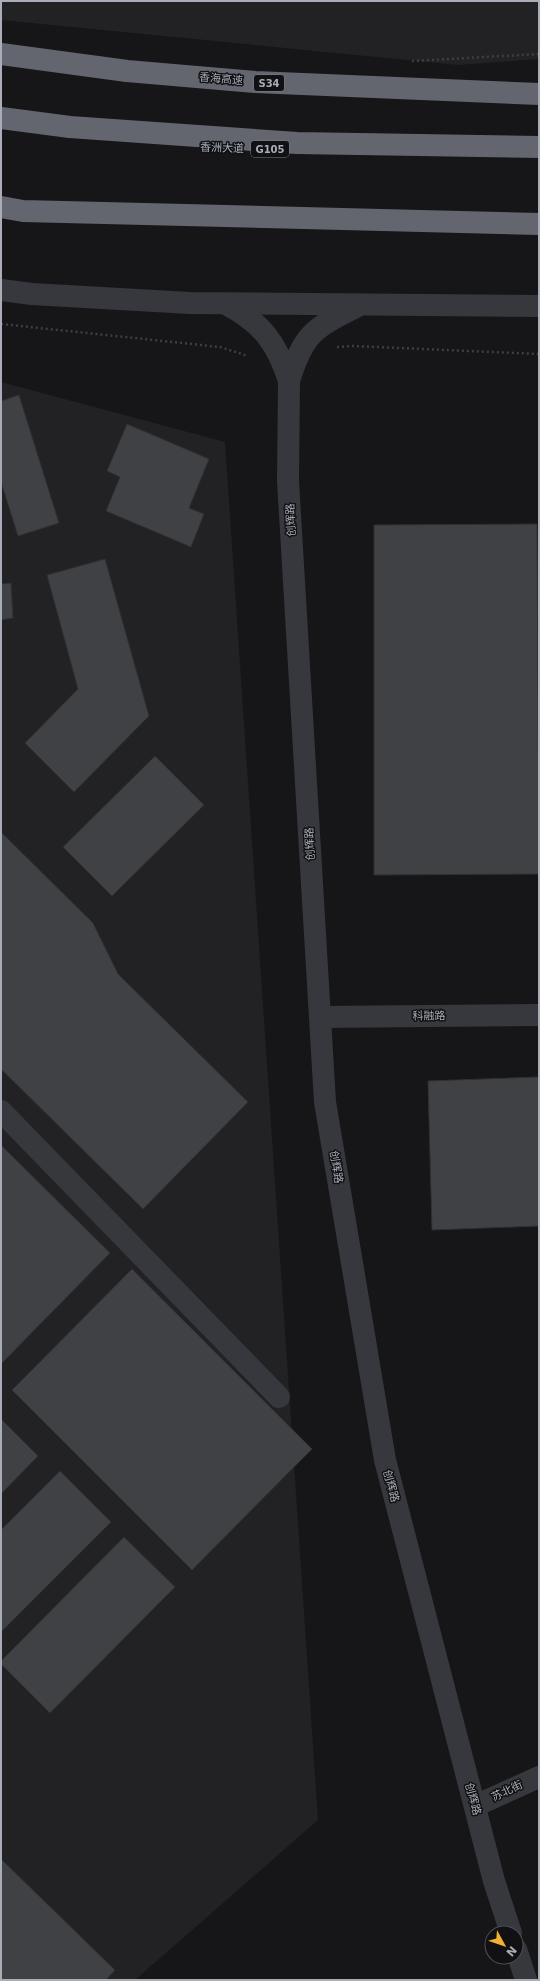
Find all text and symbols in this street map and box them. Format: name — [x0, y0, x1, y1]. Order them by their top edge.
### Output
street label: 香海高速 — [199, 71, 243, 87]
road number: S34 — [254, 75, 284, 91]
street label: 香洲大道 — [200, 141, 244, 155]
road number: G105 — [251, 141, 289, 157]
street label: 创辉路 — [284, 503, 298, 537]
street label: 创辉路 — [303, 827, 317, 861]
street label: 科融路 — [412, 1009, 446, 1023]
street label: 创辉路 — [327, 1150, 345, 1184]
street label: 创辉路 — [380, 1468, 402, 1504]
street label: 苏北街 — [489, 1778, 525, 1804]
street label: 创辉路 — [462, 1781, 484, 1817]
north arrow — [484, 1925, 524, 1965]
text: N — [503, 1943, 519, 1959]

